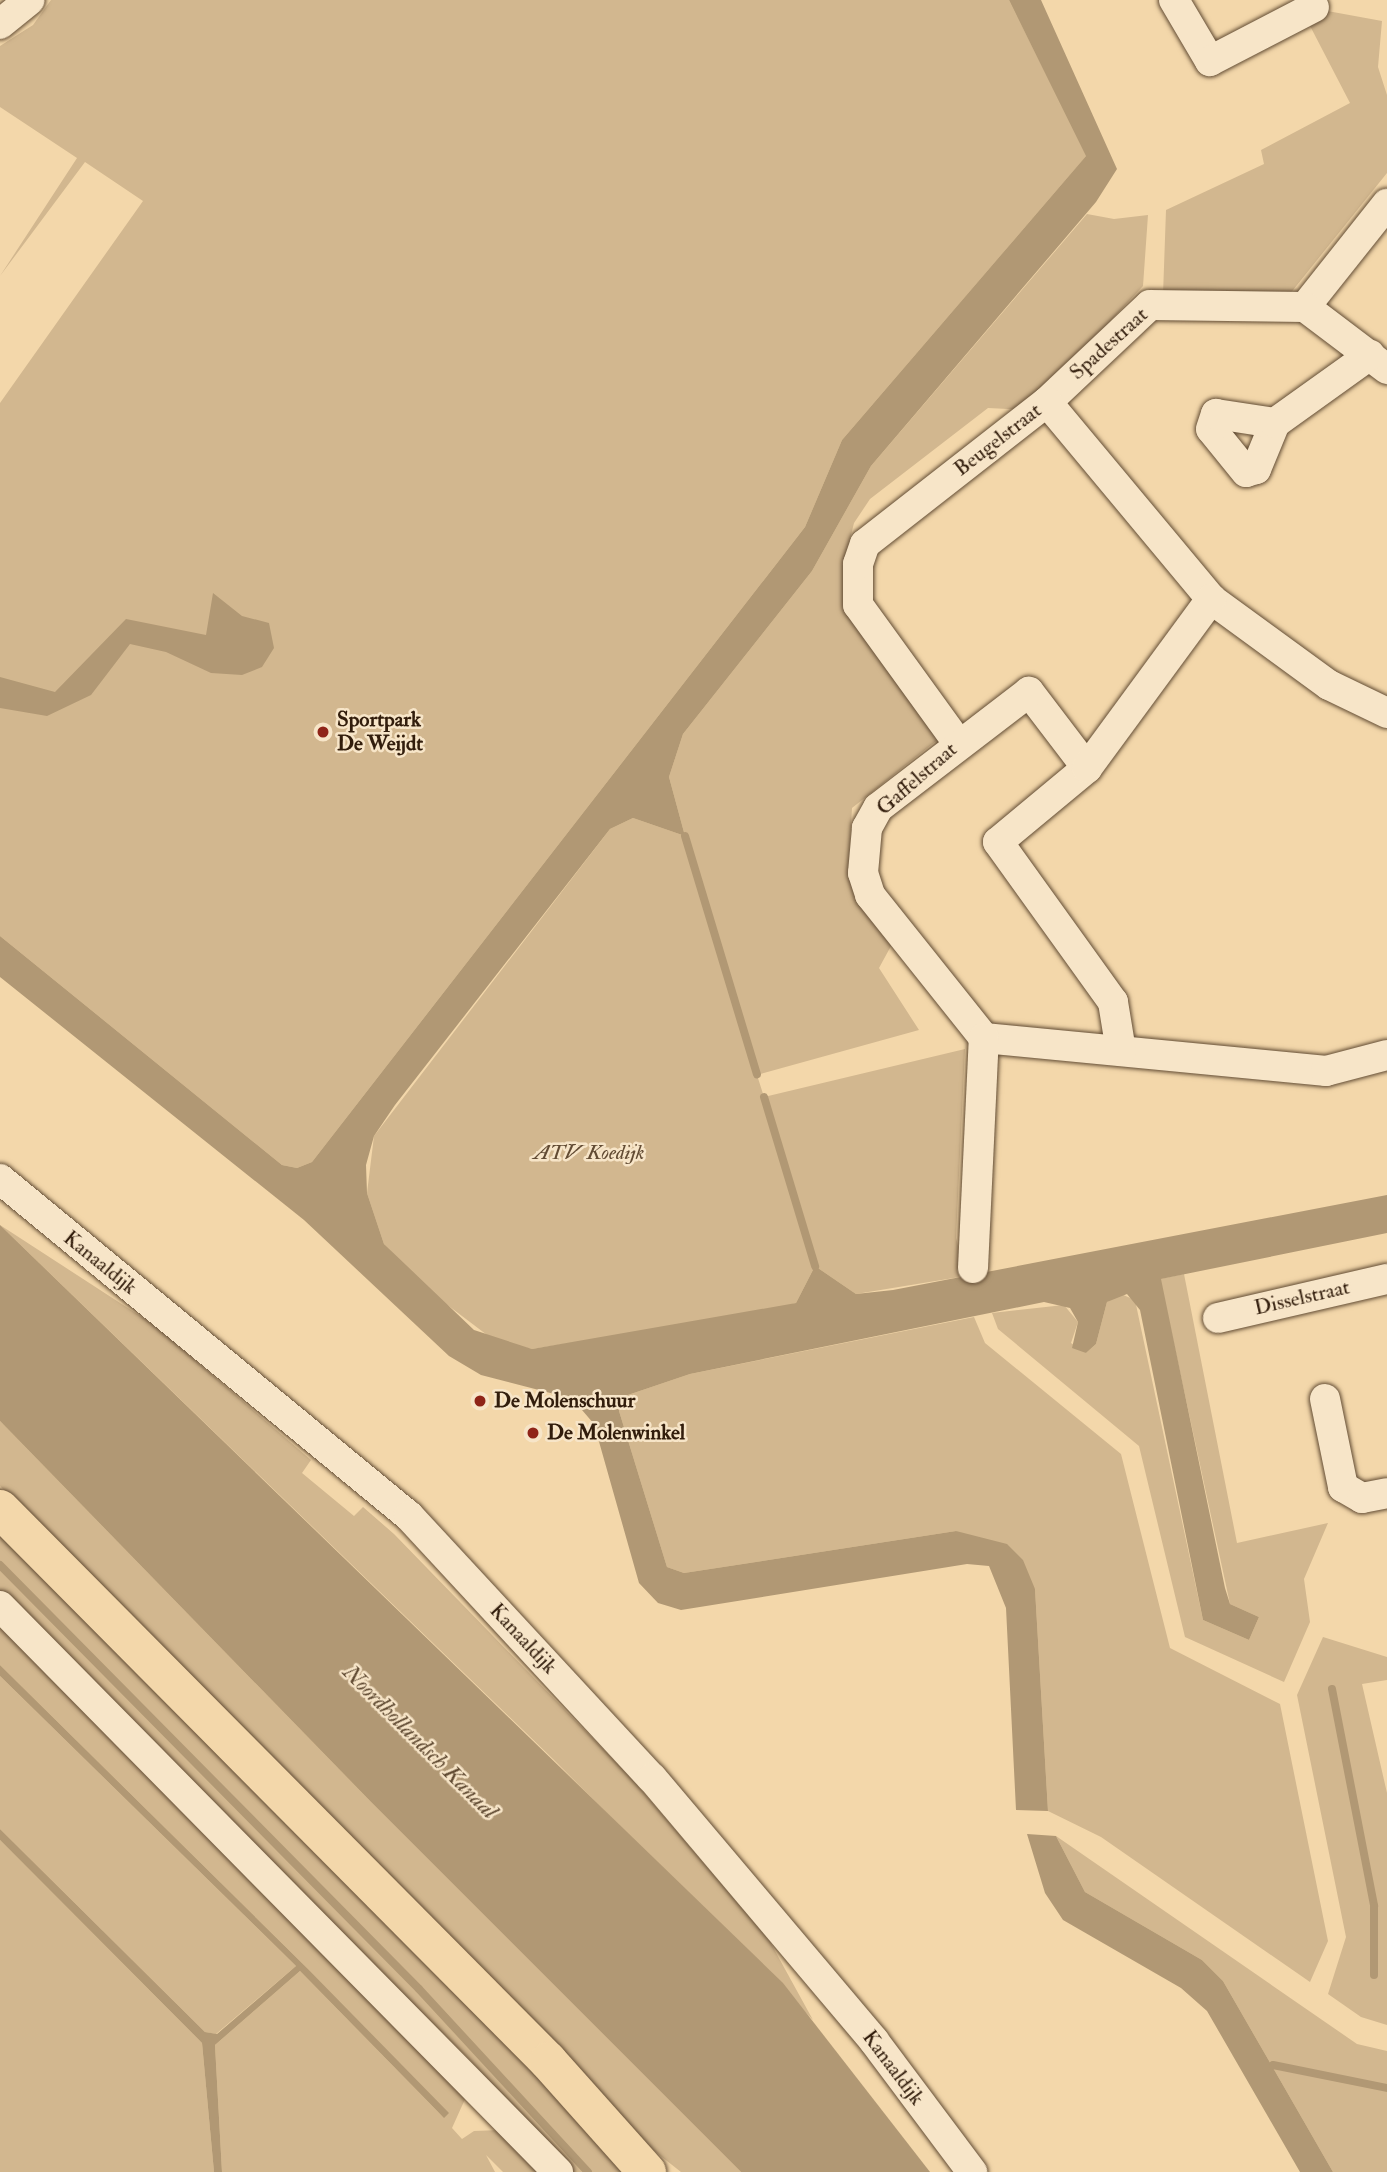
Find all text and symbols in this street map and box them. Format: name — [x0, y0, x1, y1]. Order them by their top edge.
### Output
street label: Spadestraat — [1065, 303, 1153, 385]
street label: Beugelstraat — [949, 398, 1047, 482]
place label: Sportpark De Weijdt — [337, 707, 423, 757]
marker: Sportpark De Weijdt — [315, 724, 331, 740]
street label: Gaffelstraat — [872, 737, 962, 821]
park label: ATV Koedijk — [533, 1140, 645, 1166]
street label: Kanaaldijk — [58, 1226, 142, 1300]
street label: Disselstraat — [1252, 1275, 1352, 1321]
place label: De Molenschuur — [494, 1388, 635, 1414]
marker: De Molenschuur — [472, 1393, 488, 1409]
place label: De Molenwinkel — [547, 1420, 685, 1446]
marker: De Molenwinkel — [525, 1425, 541, 1441]
street label: Kanaaldijk — [484, 1598, 562, 1680]
water label: Noordhollandsch Kanaal — [337, 1659, 503, 1825]
street label: Kanaaldijk — [857, 2026, 929, 2110]

